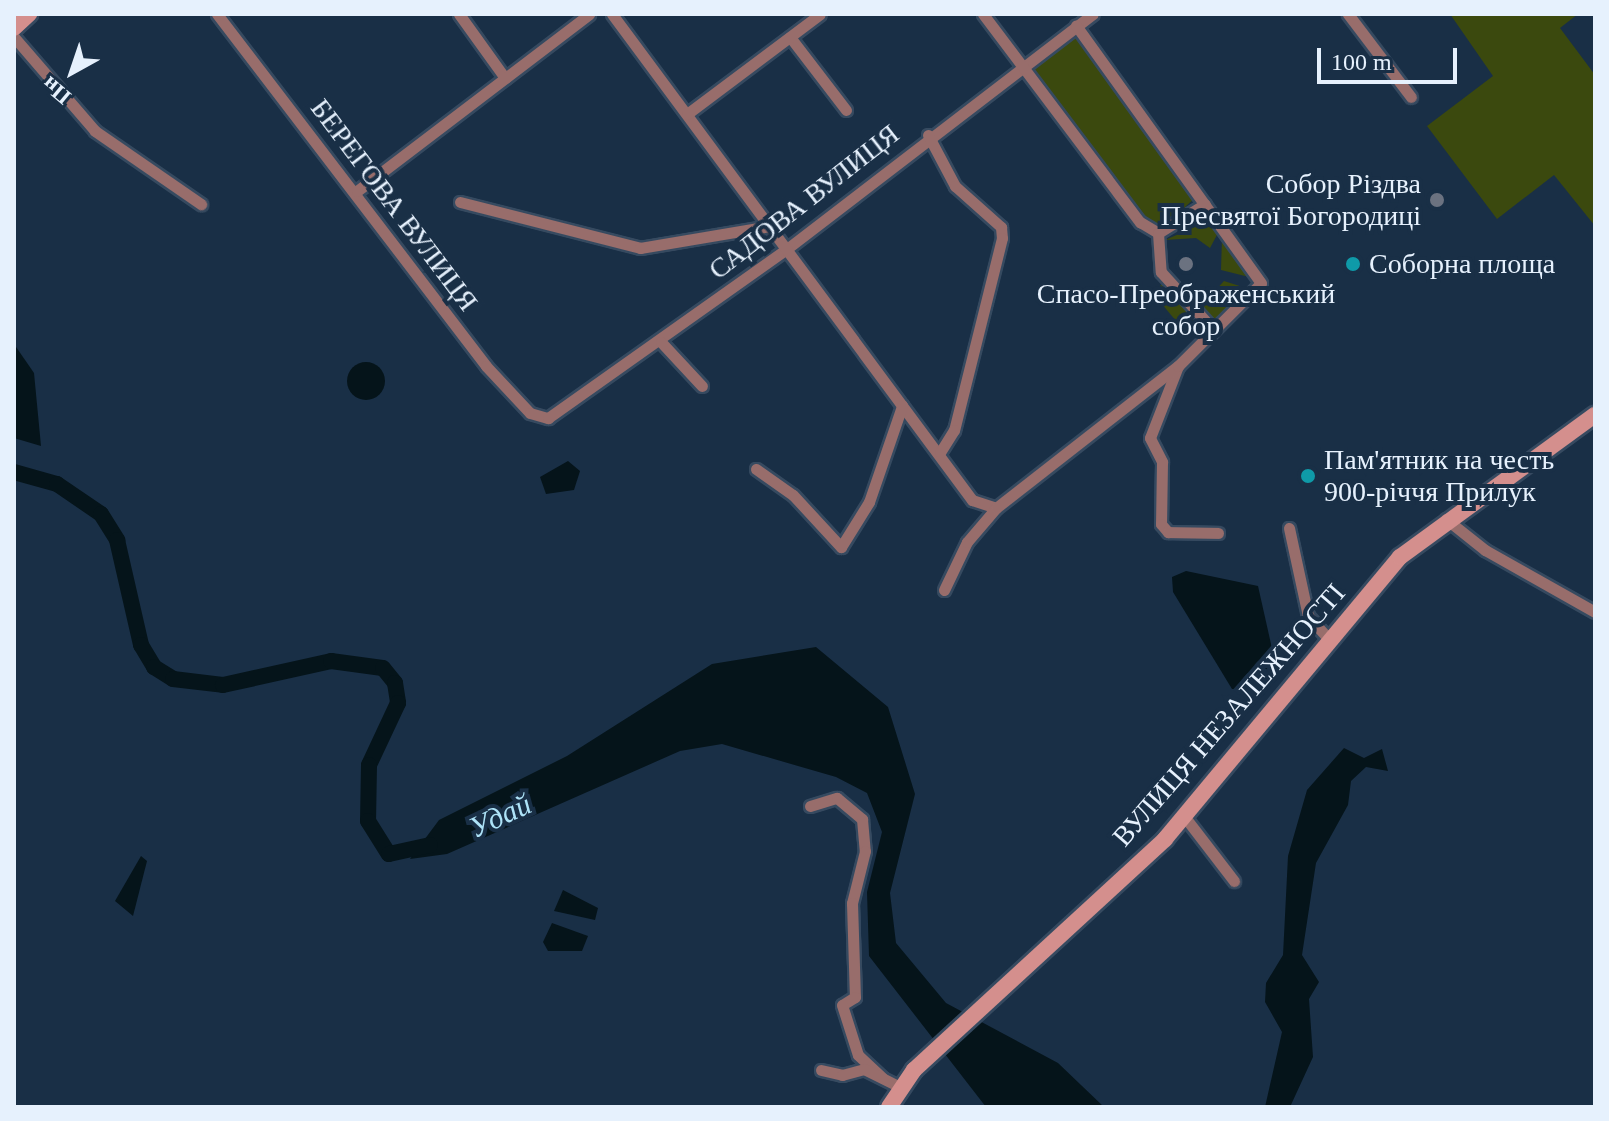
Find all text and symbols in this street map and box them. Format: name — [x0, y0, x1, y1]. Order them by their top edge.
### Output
north arrow — [32, 32, 112, 112]
scale bar — [1321, 32, 1461, 82]
text: 100 m — [1331, 49, 1392, 75]
text: Пн — [37, 72, 76, 110]
street label: БЕРЕГОВА ВУЛИЦЯ — [303, 92, 485, 318]
street label: САДОВА ВУЛИЦЯ — [702, 117, 906, 287]
place label: Собор Різдва Пресвятої Богородиці — [1161, 167, 1421, 233]
marker: Собор Різдва Пресвятої Богородиці — [1428, 191, 1446, 209]
place label: Соборна площа — [1369, 247, 1555, 281]
marker: Спасо-Преображенський собор — [1177, 255, 1195, 273]
marker: Соборна площа — [1344, 255, 1362, 273]
place label: Спасо-Преображенський собор — [1037, 277, 1335, 343]
place label: Пам'ятник на честь 900-річчя Прилук — [1324, 443, 1554, 509]
marker: Пам'ятник на честь 900-річчя Прилук — [1299, 467, 1317, 485]
street label: ВУЛИЦЯ НЕЗАЛЕЖНОСТІ — [1106, 577, 1352, 853]
water label: Удай — [463, 786, 537, 846]

